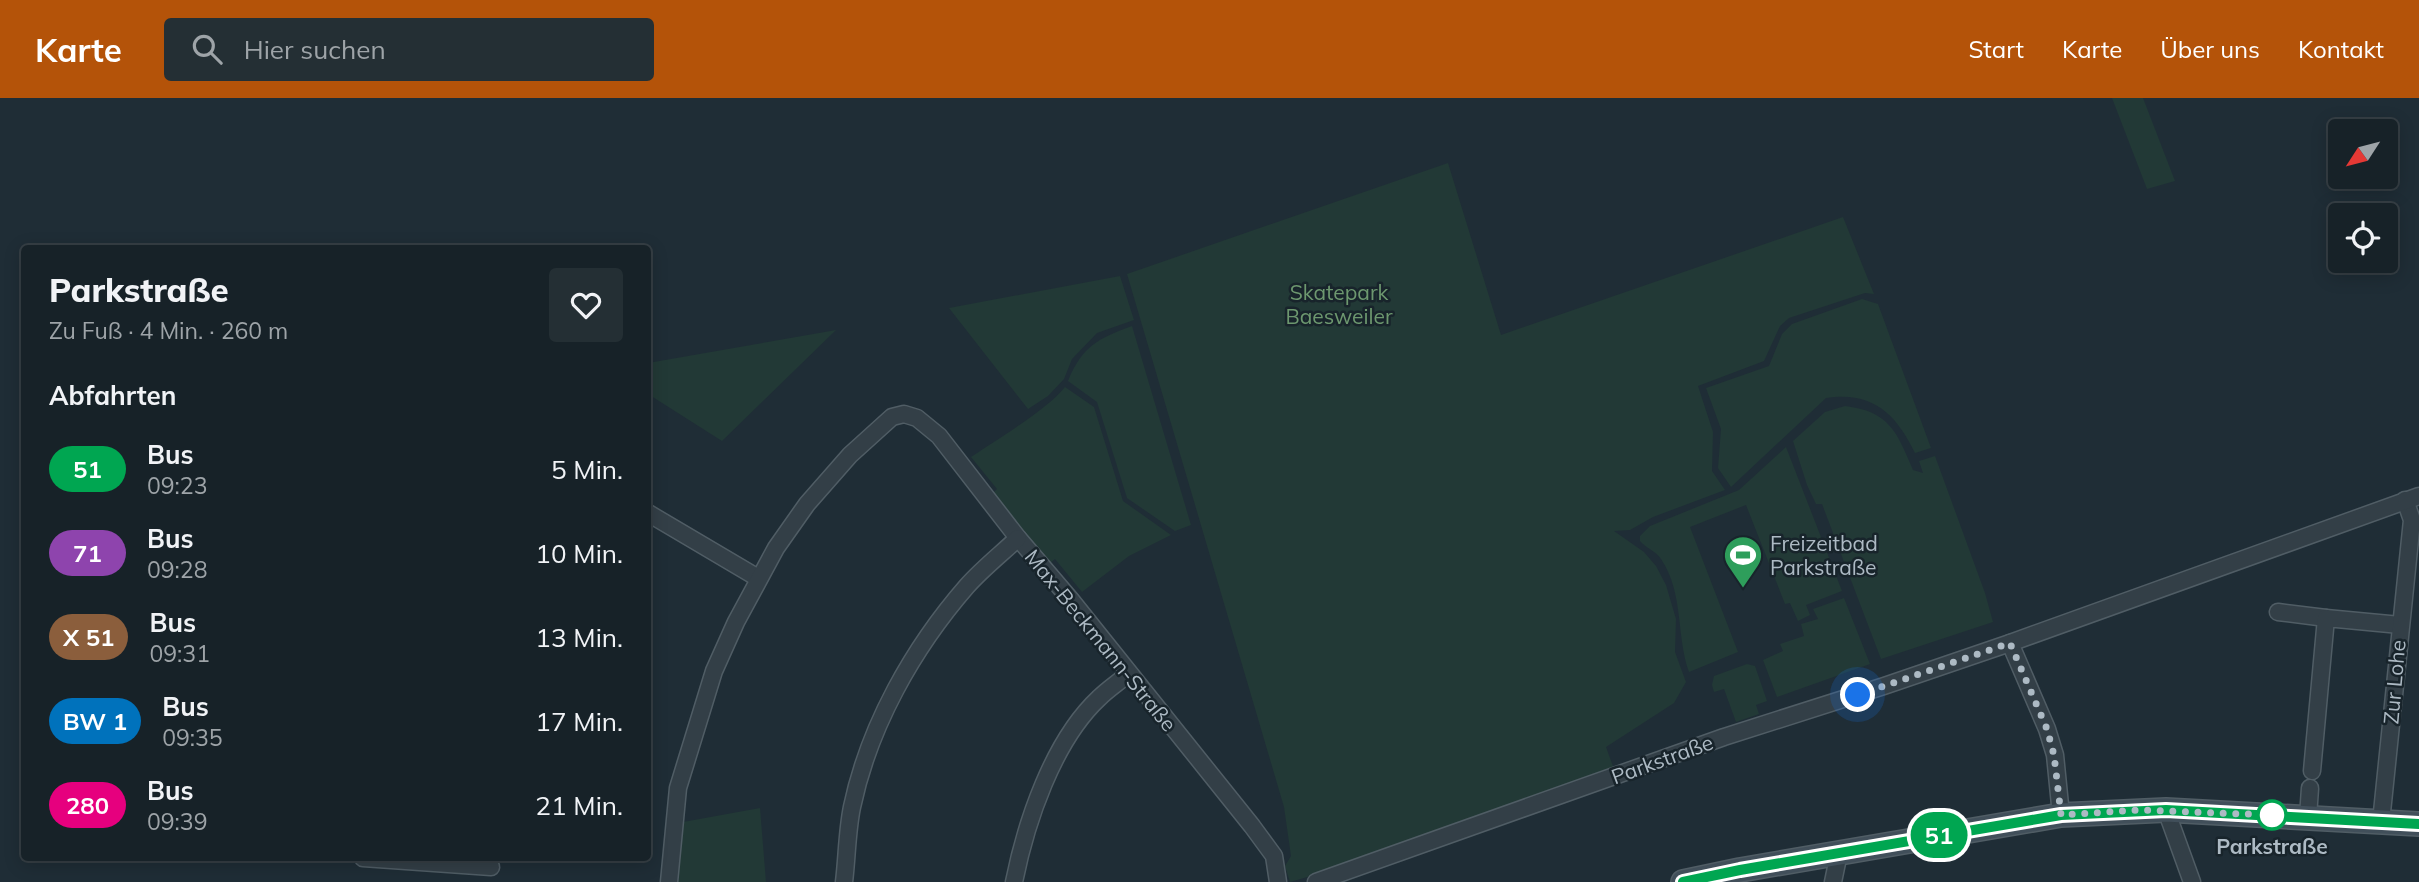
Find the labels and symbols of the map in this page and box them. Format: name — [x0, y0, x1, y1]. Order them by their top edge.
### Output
north arrow — [2328, 119, 2398, 189]
park label: Skatepark Baesweiler — [1285, 279, 1393, 329]
place label: Freizeitbad Parkstraße — [1770, 530, 1878, 580]
sports icon: Freizeitbad Parkstraße — [1722, 534, 1764, 589]
street label: Max-Beckmann-Straße — [1020, 544, 1182, 736]
street label: Zur Lohe — [2377, 639, 2411, 725]
your location — [1840, 677, 1875, 712]
street label: Parkstraße — [1608, 729, 1716, 789]
marker: Parkstraße — [2257, 800, 2287, 830]
line badge: 51 — [1908, 812, 1970, 858]
place label: Parkstraße — [2216, 833, 2328, 859]

